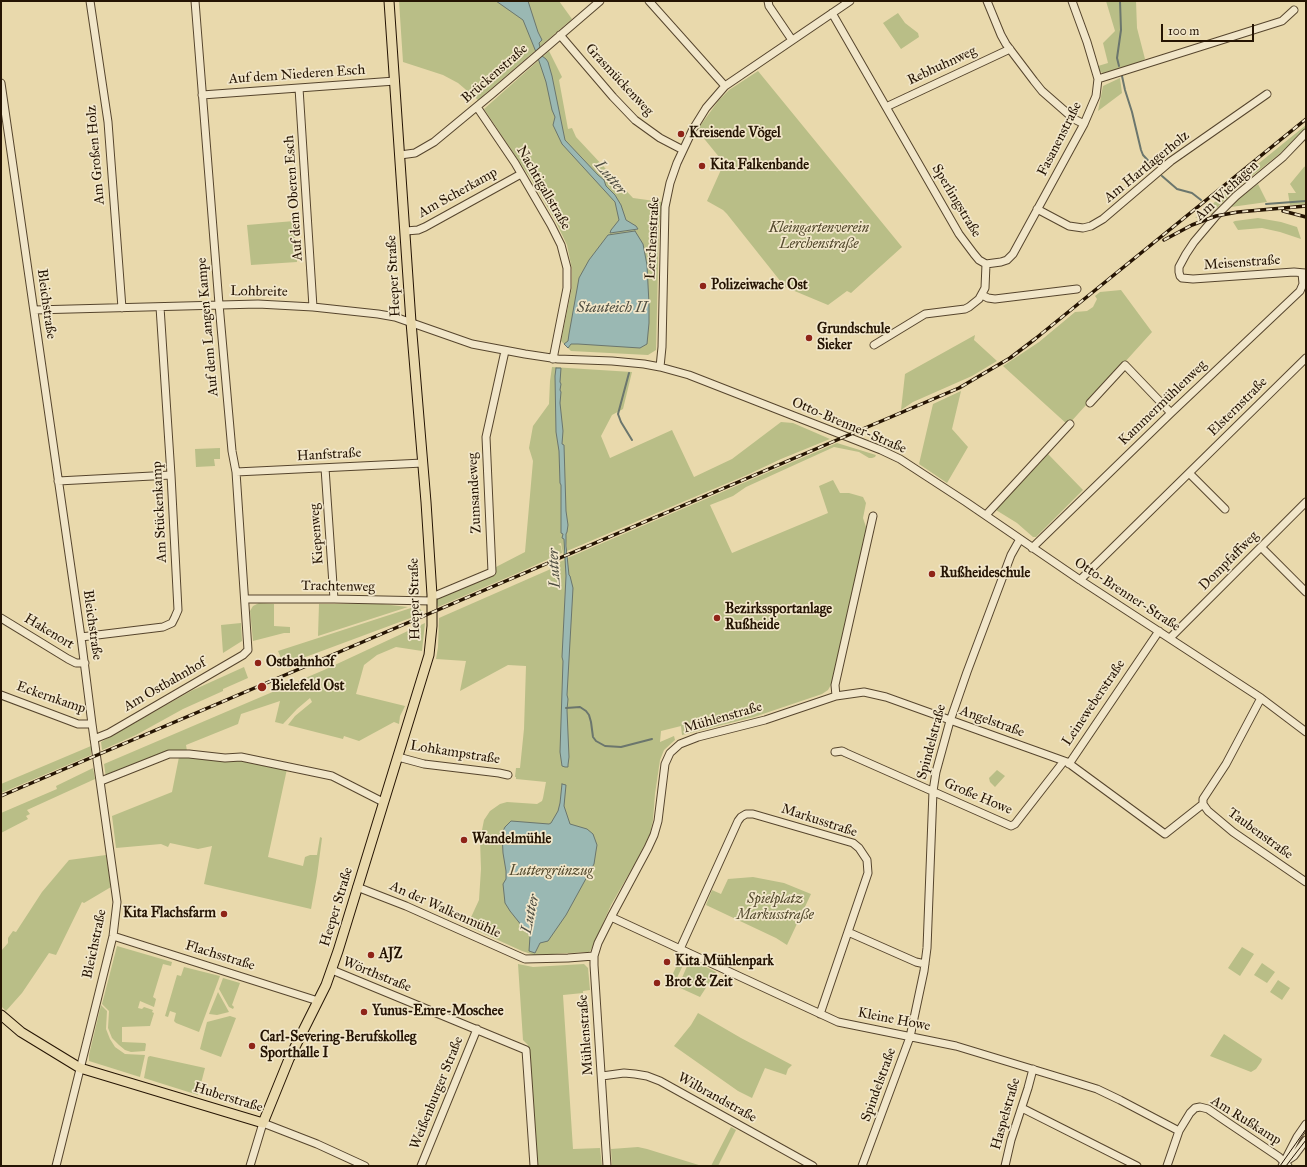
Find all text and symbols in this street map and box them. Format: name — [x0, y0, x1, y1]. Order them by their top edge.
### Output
scale bar — [1163, 16, 1256, 42]
text: 100 m — [1168, 24, 1199, 38]
street label: Grasmückenweg — [581, 40, 657, 120]
street label: Brückenstraße — [459, 41, 531, 107]
street label: Rebhuhnweg — [905, 43, 979, 89]
street label: Auf dem Niederen Esch — [228, 62, 366, 88]
street label: Fasanenstraße — [1034, 99, 1086, 179]
street label: Am Großen Holz — [83, 105, 109, 205]
place label: Kreisende Vögel — [689, 126, 781, 142]
street label: Am Hartlagerholz — [1101, 128, 1193, 206]
marker: Kreisende Vögel — [676, 129, 686, 139]
street label: Auf dem Oberen Esch — [281, 135, 307, 261]
street label: Nachtigallstraße — [512, 143, 574, 233]
water label: Lutter — [590, 157, 630, 199]
street label: Am Wiehagen — [1192, 157, 1262, 225]
place label: Kita Falkenbande — [710, 158, 809, 174]
marker: Kita Falkenbande — [697, 161, 707, 171]
street label: Sperlingstraße — [928, 161, 984, 241]
street label: Am Scherkamp — [415, 164, 501, 222]
street label: Lerchenstraße — [642, 196, 664, 280]
park label: Kleingartenverein Lerchenstraße — [769, 221, 869, 254]
street label: Heeper Straße — [383, 235, 405, 317]
street label: Meisenstraße — [1203, 252, 1281, 274]
street label: Auf dem Langen Kampe — [194, 257, 222, 397]
street label: Bleichstraße — [33, 268, 59, 340]
place label: Polizeiwache Ost — [711, 278, 808, 294]
marker: Polizeiwache Ost — [698, 281, 708, 291]
street label: Lohbreite — [230, 283, 288, 301]
water label: Stauteich II — [577, 299, 647, 317]
place label: Grundschule Sieker — [817, 322, 890, 354]
marker: Grundschule Sieker — [804, 333, 814, 343]
street label: Kammermühlenweg — [1116, 357, 1210, 449]
street label: Elsternstraße — [1205, 374, 1271, 440]
street label: Otto-Brenner-Straße — [789, 394, 909, 458]
street label: Hanfstraße — [296, 445, 362, 465]
street label: Zumsandeweg — [464, 452, 486, 534]
street label: Am Stückenkamp — [149, 461, 171, 563]
street label: Kiepenweg — [306, 503, 328, 565]
street label: Dompfaffweg — [1196, 528, 1262, 594]
water label: Lutter — [545, 548, 565, 588]
street label: Otto-Brenner-Straße — [1071, 554, 1183, 636]
street label: Heeper Straße — [406, 558, 424, 640]
place label: Rußheideschule — [940, 566, 1030, 582]
marker: Rußheideschule — [927, 569, 937, 579]
street label: Trachtenweg — [301, 578, 375, 596]
street label: Bleichstraße — [79, 589, 105, 661]
place label: Bezirkssportanlage Rußheide — [725, 602, 832, 634]
street label: Hakenort — [21, 611, 77, 653]
marker: Bezirkssportanlage Rußheide — [712, 613, 722, 623]
street label: Am Ostbahnhof — [121, 655, 209, 715]
place label: Ostbahnhof — [266, 655, 334, 671]
street label: Leineweberstraße — [1059, 657, 1129, 749]
marker: Ostbahnhof — [253, 658, 263, 668]
street label: Eckernkamp — [14, 678, 88, 718]
place label: Bielefeld Ost — [271, 679, 344, 695]
marker: Bielefeld Ost — [256, 681, 268, 693]
street label: Mühlenstraße — [682, 699, 764, 737]
street label: Spindelstraße — [914, 702, 950, 782]
street label: Angelstraße — [957, 703, 1027, 741]
street label: Lohkampstraße — [409, 738, 501, 768]
street label: Große Howe — [941, 775, 1015, 819]
street label: Markusstraße — [779, 801, 859, 841]
street label: Taubenstraße — [1224, 805, 1296, 863]
place label: Wandelmühle — [472, 832, 551, 848]
marker: Wandelmühle — [459, 835, 469, 845]
park label: Luttergrünzug — [509, 864, 593, 880]
street label: Heeper Straße — [317, 865, 357, 949]
street label: An der Walkenmühle — [387, 878, 503, 942]
park label: Spielplatz Markusstraße — [736, 892, 814, 924]
water label: Lutter — [518, 893, 544, 935]
place label: Kita Flachsfarm — [123, 906, 216, 922]
street label: Bleichstraße — [79, 908, 111, 980]
marker: Kita Flachsfarm — [219, 909, 229, 919]
street label: Flachsstraße — [183, 937, 257, 975]
place label: AJZ — [379, 947, 402, 963]
marker: AJZ — [366, 950, 376, 960]
street label: Wörthstraße — [340, 954, 414, 996]
place label: Kita Mühlenpark — [675, 954, 774, 970]
marker: Kita Mühlenpark — [662, 957, 672, 967]
place label: Brot & Zeit — [665, 975, 733, 991]
marker: Brot & Zeit — [652, 978, 662, 988]
street label: Mühlenstraße — [575, 994, 597, 1076]
place label: Yunus-Emre-Moschee — [372, 1004, 504, 1020]
street label: Kleine Howe — [856, 1005, 932, 1035]
marker: Yunus-Emre-Moschee — [359, 1007, 369, 1017]
place label: Carl-Severing-Berufskolleg Sporthalle I — [260, 1030, 416, 1062]
street label: Weißenburger Straße — [407, 1034, 467, 1152]
marker: Carl-Severing-Berufskolleg Sporthalle I — [247, 1041, 257, 1051]
street label: Spindelstraße — [858, 1046, 900, 1124]
street label: Wilbrandstraße — [675, 1069, 759, 1127]
street label: Haspelstraße — [988, 1076, 1024, 1152]
street label: Huberstraße — [191, 1079, 265, 1117]
street label: Am Rußkamp — [1208, 1093, 1284, 1149]

